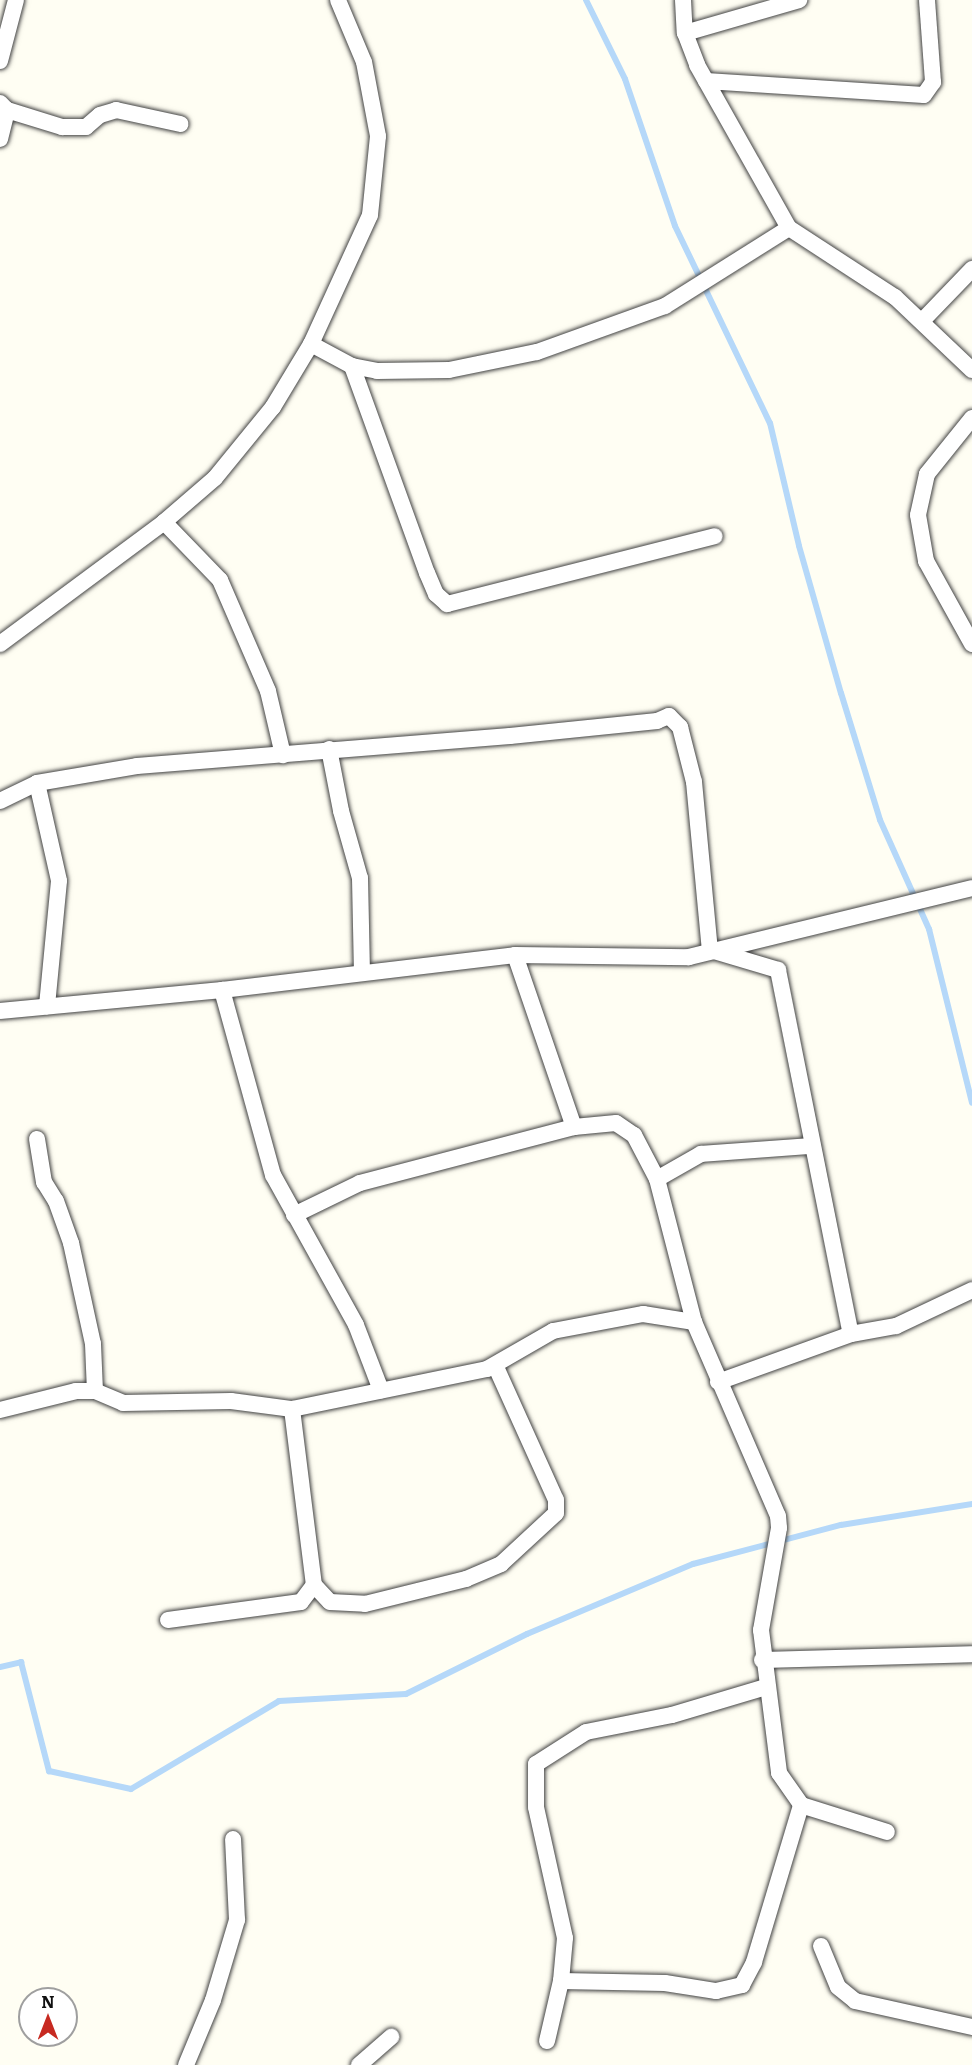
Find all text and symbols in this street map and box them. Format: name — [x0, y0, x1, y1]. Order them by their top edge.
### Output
north arrow — [18, 1987, 78, 2047]
text: N — [41, 1989, 55, 2013]

